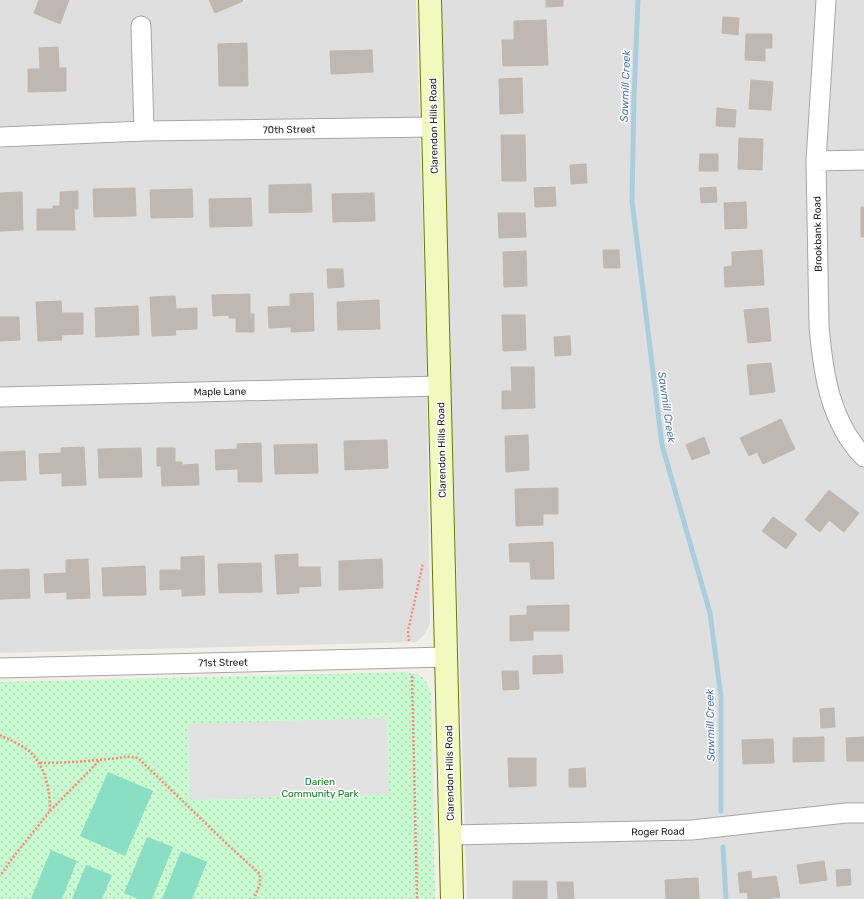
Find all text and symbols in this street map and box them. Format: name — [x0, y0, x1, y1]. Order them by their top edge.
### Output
water label: Sawmill Creek — [618, 49, 633, 122]
street label: Clarendon Hills Road — [427, 78, 441, 174]
street label: 70th Street — [262, 124, 316, 136]
street label: Brookbank Road — [811, 196, 825, 272]
water label: Sawmill Creek — [655, 370, 678, 444]
street label: Maple Lane — [194, 386, 247, 398]
street label: Clarendon Hills Road — [435, 402, 449, 498]
street label: 71st Street — [198, 657, 248, 669]
water label: Sawmill Creek — [703, 689, 718, 761]
street label: Clarendon Hills Road — [443, 725, 457, 821]
park label: Darien Community Park — [281, 776, 359, 800]
street label: Roger Road — [631, 826, 685, 838]

